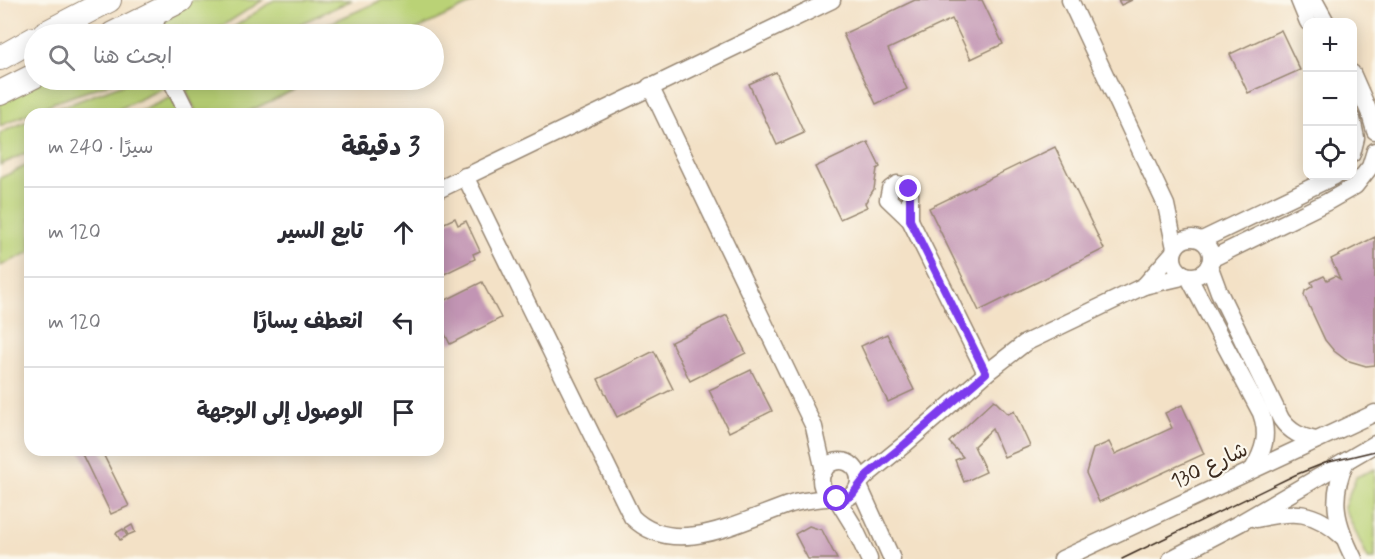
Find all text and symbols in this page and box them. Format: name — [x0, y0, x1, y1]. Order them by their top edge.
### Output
map controls — [1303, 18, 1357, 180]
button: + — [1303, 18, 1357, 72]
search box — [24, 24, 444, 90]
icon: search — [45, 41, 78, 74]
text: ابحث هنا — [93, 43, 173, 71]
button: − — [1303, 72, 1357, 126]
button: locate — [1303, 126, 1357, 180]
text: 3 دقيقة — [341, 131, 420, 165]
text: سيرًا · 240 m — [48, 134, 153, 161]
route end — [895, 175, 921, 201]
icon: ahead — [387, 216, 420, 249]
text: تابع السير — [279, 218, 363, 246]
text: 120 m — [48, 219, 101, 246]
icon: left — [387, 306, 420, 339]
text: انعطف يسارًا — [253, 308, 363, 336]
text: 120 m — [48, 309, 101, 336]
icon: arrive — [387, 396, 420, 429]
text: الوصول إلى الوجهة — [196, 398, 363, 426]
street label: شارع 130 — [1166, 436, 1253, 496]
route start — [823, 485, 849, 511]

